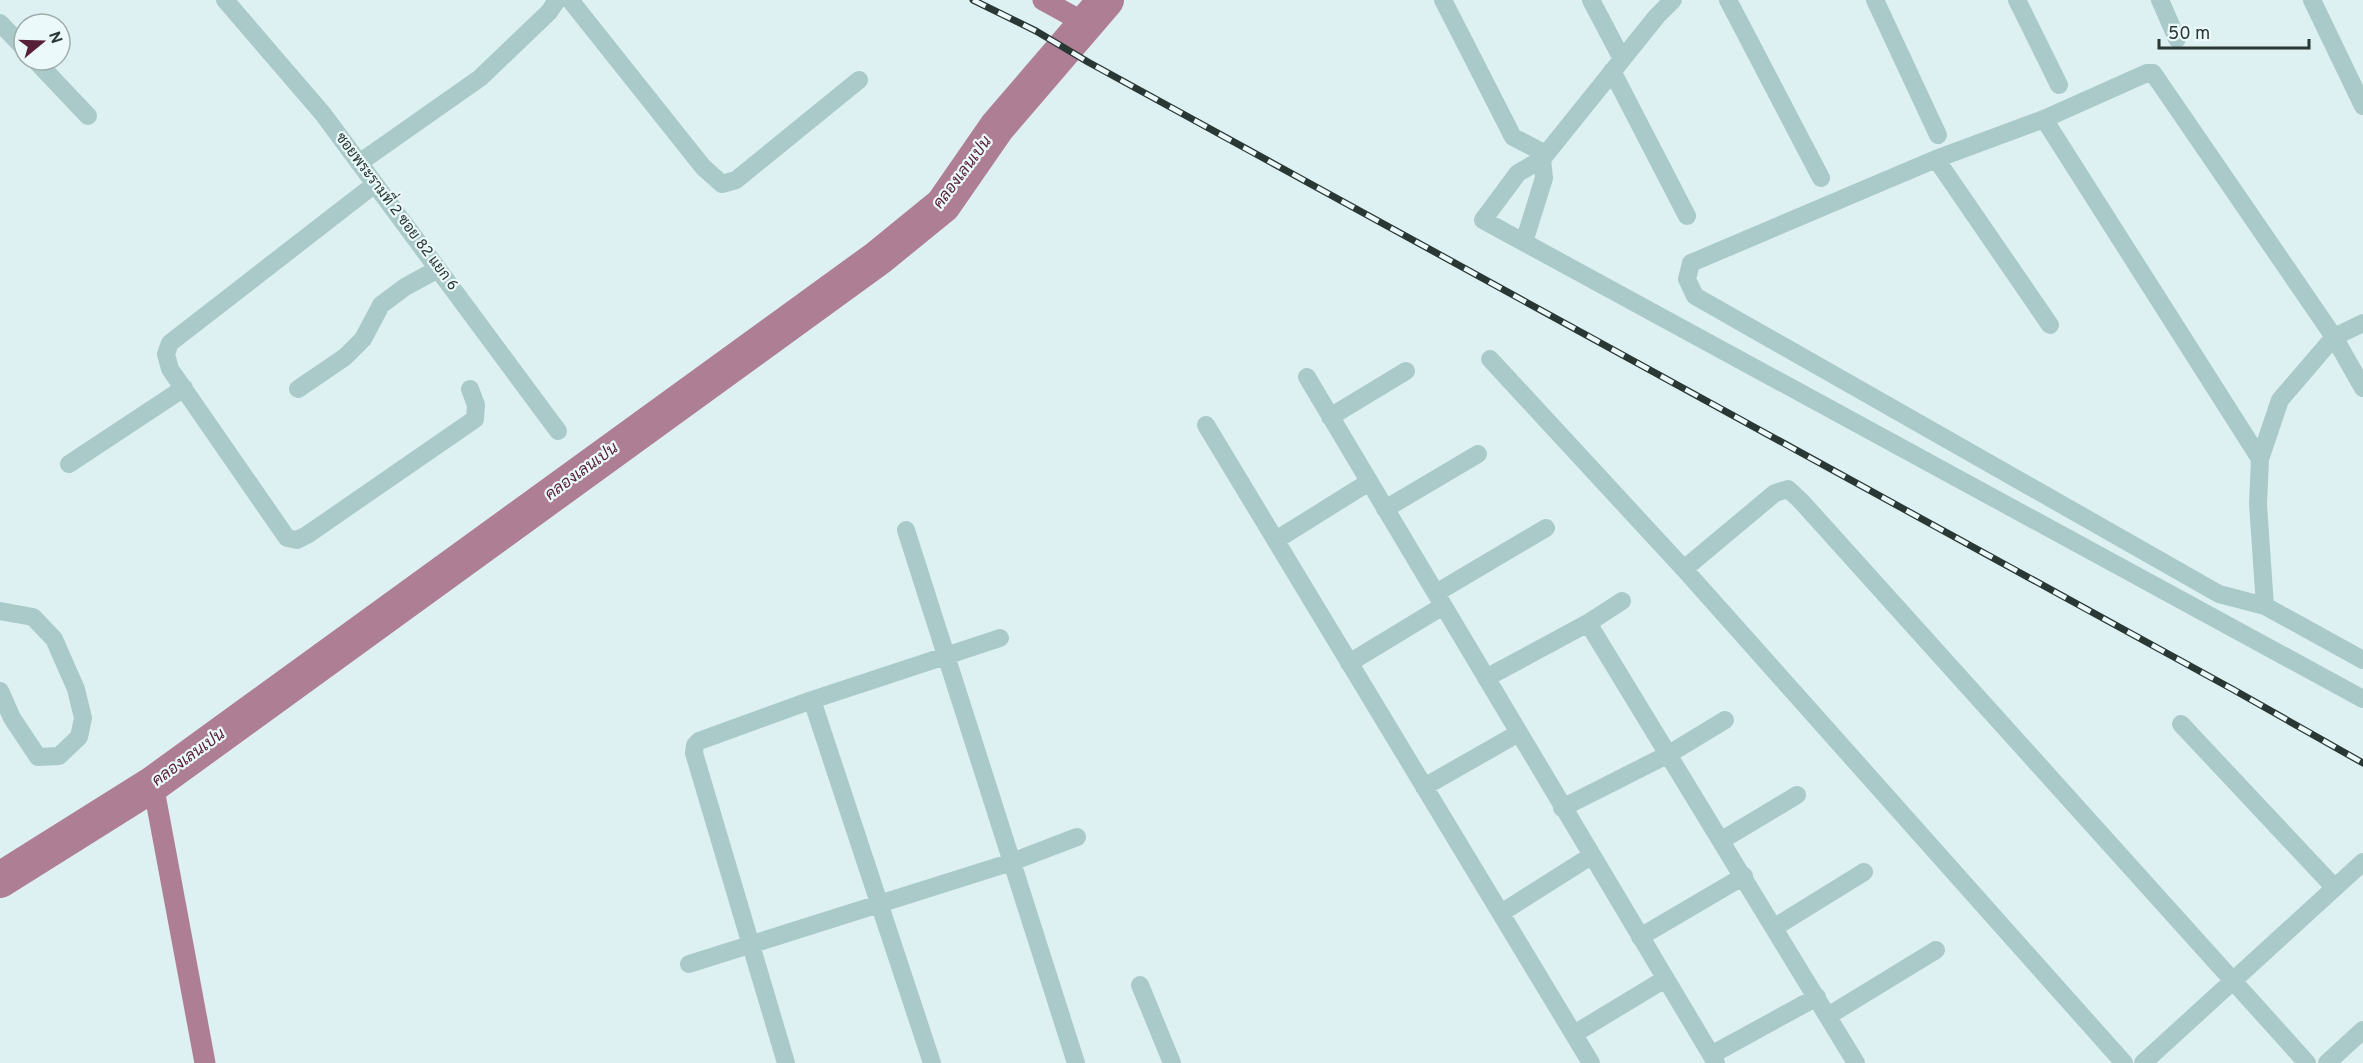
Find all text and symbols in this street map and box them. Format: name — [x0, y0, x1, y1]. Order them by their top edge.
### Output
north arrow — [12, 12, 72, 72]
scale bar — [2159, 12, 2309, 50]
text: 50 m — [2168, 23, 2210, 46]
text: N — [43, 29, 66, 46]
street label: ซอยพระรามที่ 2 ซอย 82 แยก 6 — [330, 125, 467, 295]
water label: คลองเลนเปน — [929, 133, 997, 213]
water label: คลองเลนเปน — [541, 439, 623, 505]
water label: คลองเลนเปน — [148, 725, 230, 791]

